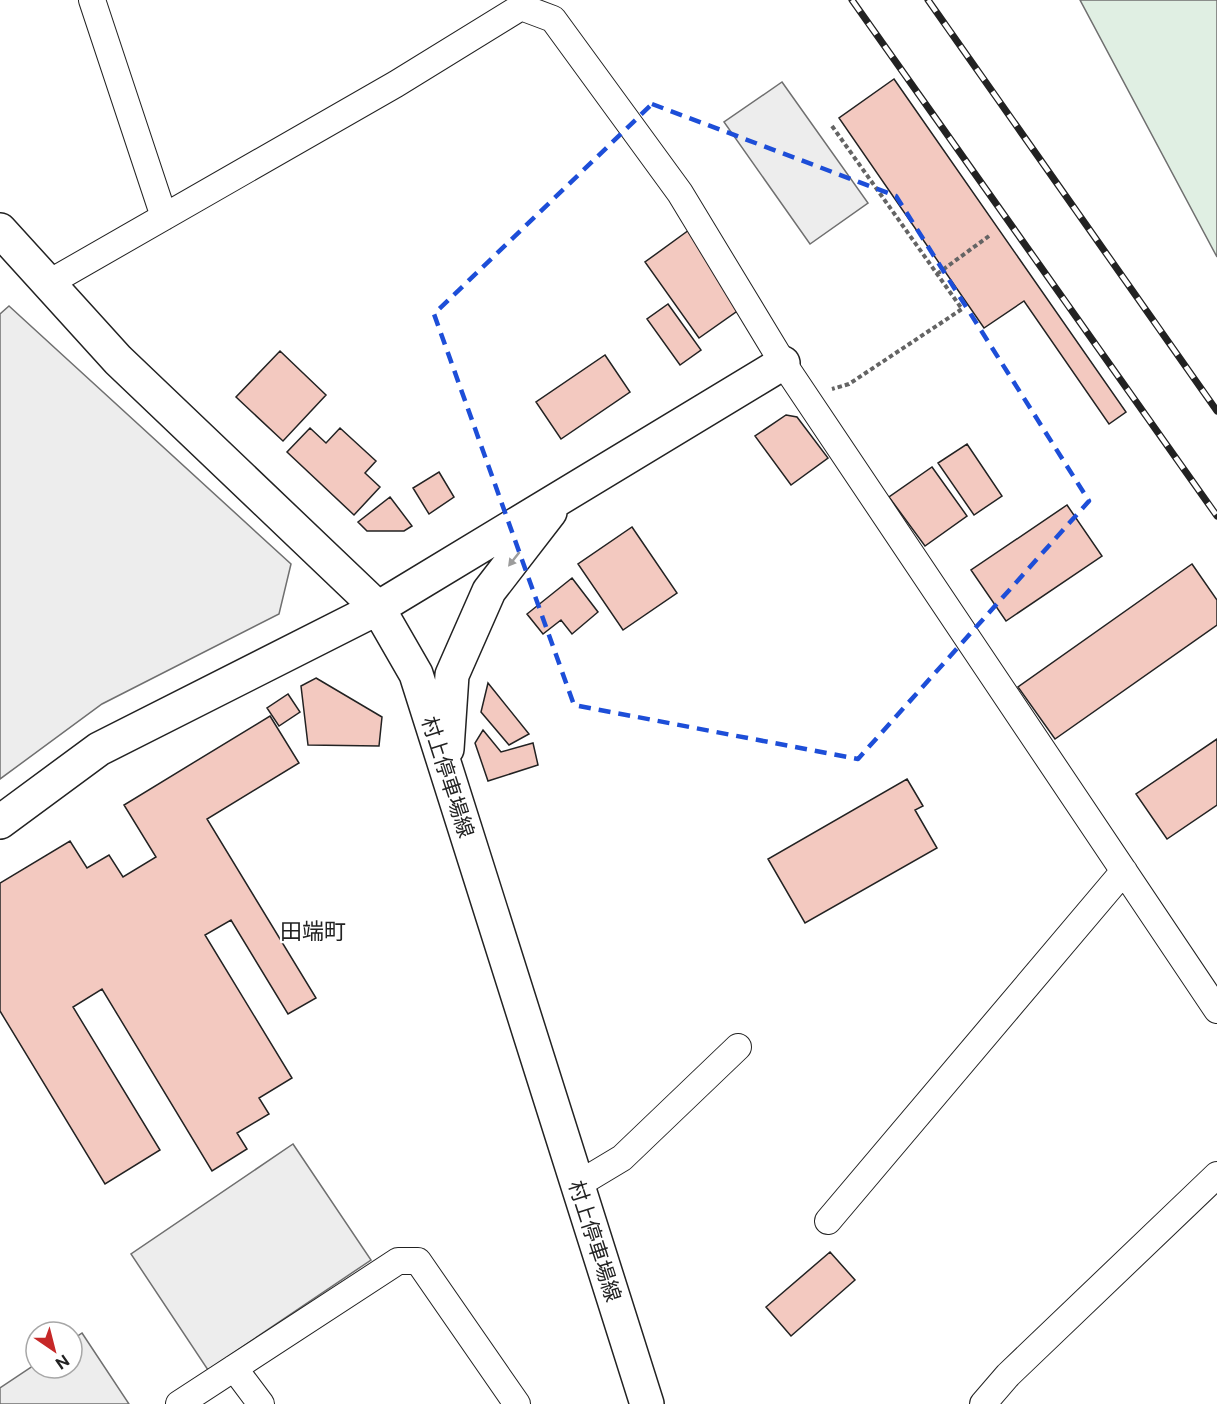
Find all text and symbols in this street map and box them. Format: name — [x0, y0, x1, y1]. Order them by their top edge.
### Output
one-way arrow — [507, 551, 520, 567]
street label: 村上停車場線 — [417, 713, 479, 841]
district label: 田端町 — [280, 918, 346, 944]
street label: 村上停車場線 — [564, 1177, 626, 1305]
north arrow — [24, 1320, 84, 1380]
text: N — [52, 1351, 73, 1373]

